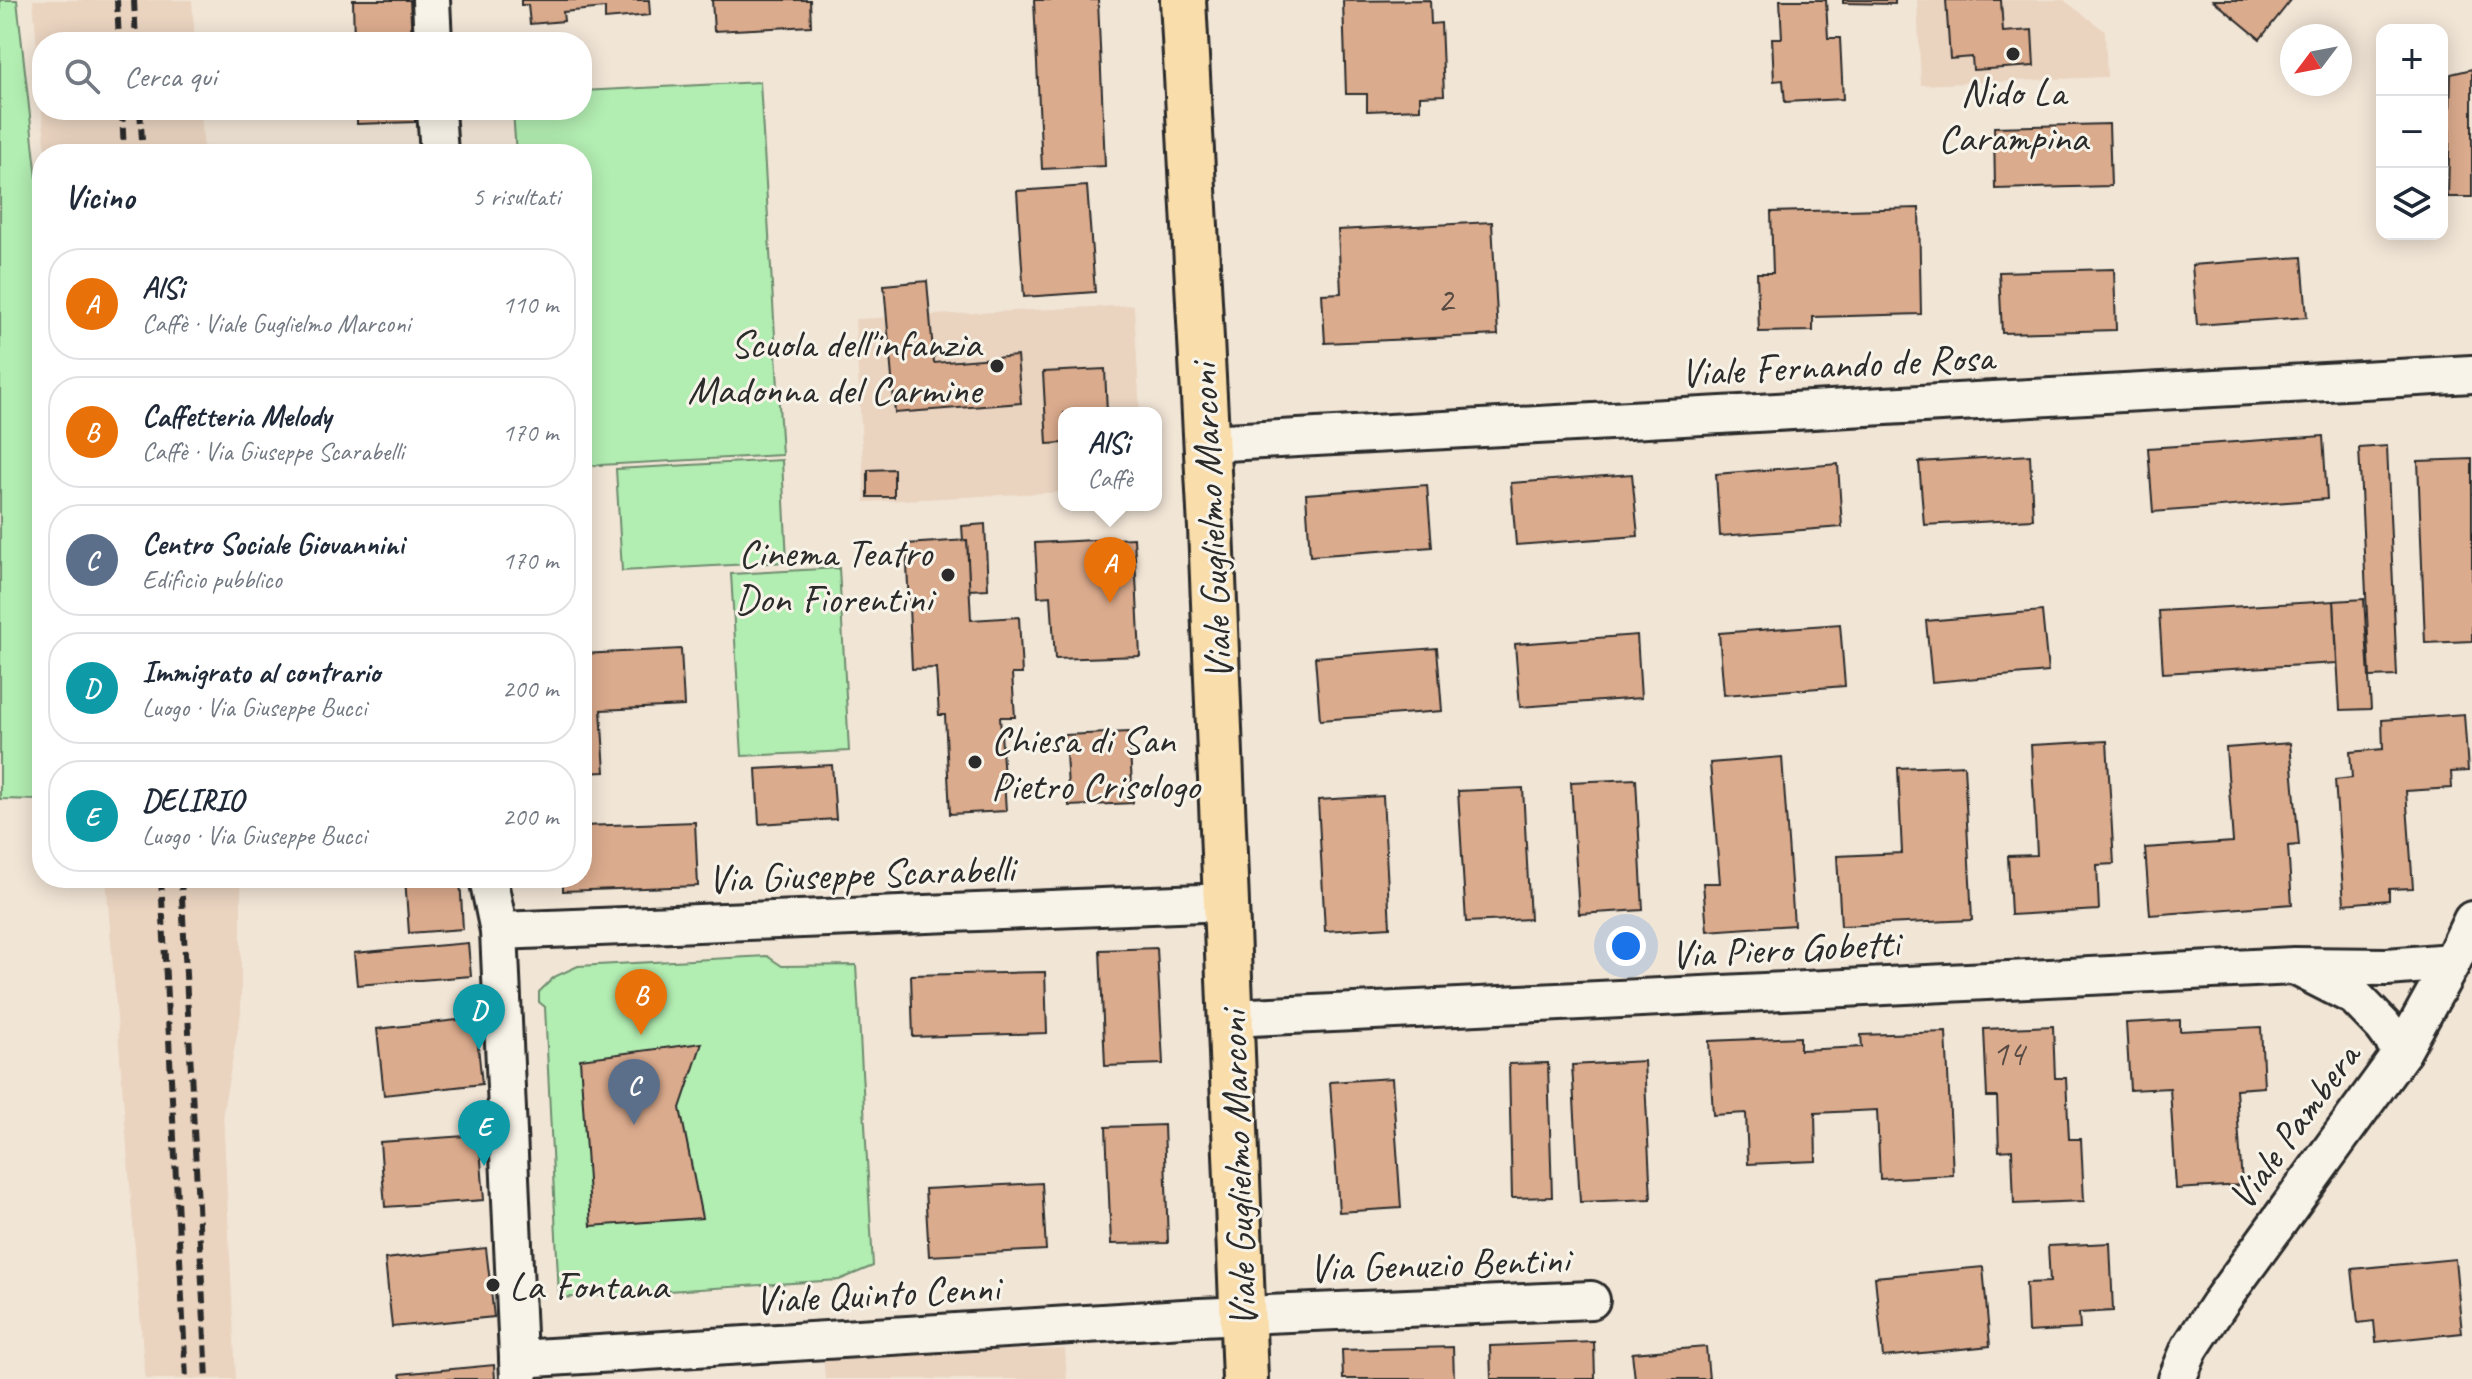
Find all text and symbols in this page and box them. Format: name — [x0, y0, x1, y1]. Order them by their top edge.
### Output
north arrow — [2280, 24, 2352, 96]
map controls — [2376, 24, 2448, 240]
button: + — [2376, 24, 2448, 96]
search box — [32, 32, 592, 120]
marker: Nido La Carampina — [2004, 45, 2022, 63]
icon: search — [60, 54, 104, 98]
text: Cerca qui — [124, 57, 217, 95]
place label: Nido La Carampina — [1938, 67, 2090, 163]
button: − — [2376, 96, 2448, 168]
button: layers — [2376, 168, 2448, 240]
text: Vicino — [64, 175, 134, 218]
text: 5 risultati — [472, 180, 560, 213]
text: AlSi — [142, 269, 184, 307]
house number: 2 — [1437, 277, 1456, 323]
text: A — [85, 288, 99, 321]
text: 110 m — [502, 288, 558, 321]
text: Caffè · Viale Guglielmo Marconi — [142, 307, 410, 340]
place label: Scuola dell'infanzia Madonna del Carmine — [687, 319, 984, 415]
street label: Viale Fernando de Rosa — [1679, 332, 1998, 398]
marker: Scuola dell'infanzia Madonna del Carmine — [988, 357, 1006, 375]
street label: Viale Guglielmo Marconi — [1178, 358, 1244, 681]
text: Caffetteria Melody — [142, 397, 331, 435]
popup — [1058, 407, 1162, 511]
text: B — [85, 416, 99, 449]
text: 170 m — [502, 416, 558, 449]
text: AlSi — [1087, 424, 1129, 462]
text: Caffè · Via Giuseppe Scarabelli — [142, 435, 404, 468]
text: Caffè — [1087, 462, 1133, 495]
text: Centro Sociale Giovannini — [142, 525, 404, 563]
place label: Cinema Teatro Don Fiorentini — [735, 528, 937, 624]
pin: A — [1084, 537, 1136, 603]
text: C — [86, 544, 98, 577]
text: 170 m — [502, 544, 558, 577]
text: Edificio pubblico — [142, 563, 282, 596]
marker: Cinema Teatro Don Fiorentini — [939, 566, 957, 584]
text: Immigrato al contrario — [142, 653, 380, 691]
text: D — [84, 672, 100, 705]
text: 200 m — [502, 672, 558, 705]
text: Luogo · Via Giuseppe Bucci — [142, 691, 367, 724]
place label: Chiesa di San Pietro Crisologo — [991, 715, 1201, 811]
marker: Chiesa di San Pietro Crisologo — [966, 753, 984, 771]
text: DELIRIO — [142, 781, 243, 819]
text: E — [85, 800, 99, 833]
text: 200 m — [502, 800, 558, 833]
text: Luogo · Via Giuseppe Bucci — [142, 819, 367, 852]
street label: Via Giuseppe Scarabelli — [707, 844, 1020, 904]
street label: Via Piero Gobetti — [1670, 918, 1905, 980]
your location — [1606, 926, 1646, 966]
pin: B — [615, 969, 667, 1035]
pin: D — [453, 984, 505, 1050]
street label: Viale Guglielmo Marconi — [1207, 1005, 1269, 1328]
house number: 14 — [1992, 1030, 2028, 1076]
street label: Viale Pambera — [2217, 1031, 2373, 1219]
pin: C — [608, 1059, 660, 1125]
pin: E — [458, 1100, 510, 1166]
street label: Via Genuzio Bentini — [1308, 1234, 1574, 1294]
place label: La Fontana — [509, 1261, 671, 1311]
street label: Viale Quinto Cenni — [753, 1262, 1005, 1325]
marker: La Fontana — [484, 1276, 502, 1294]

